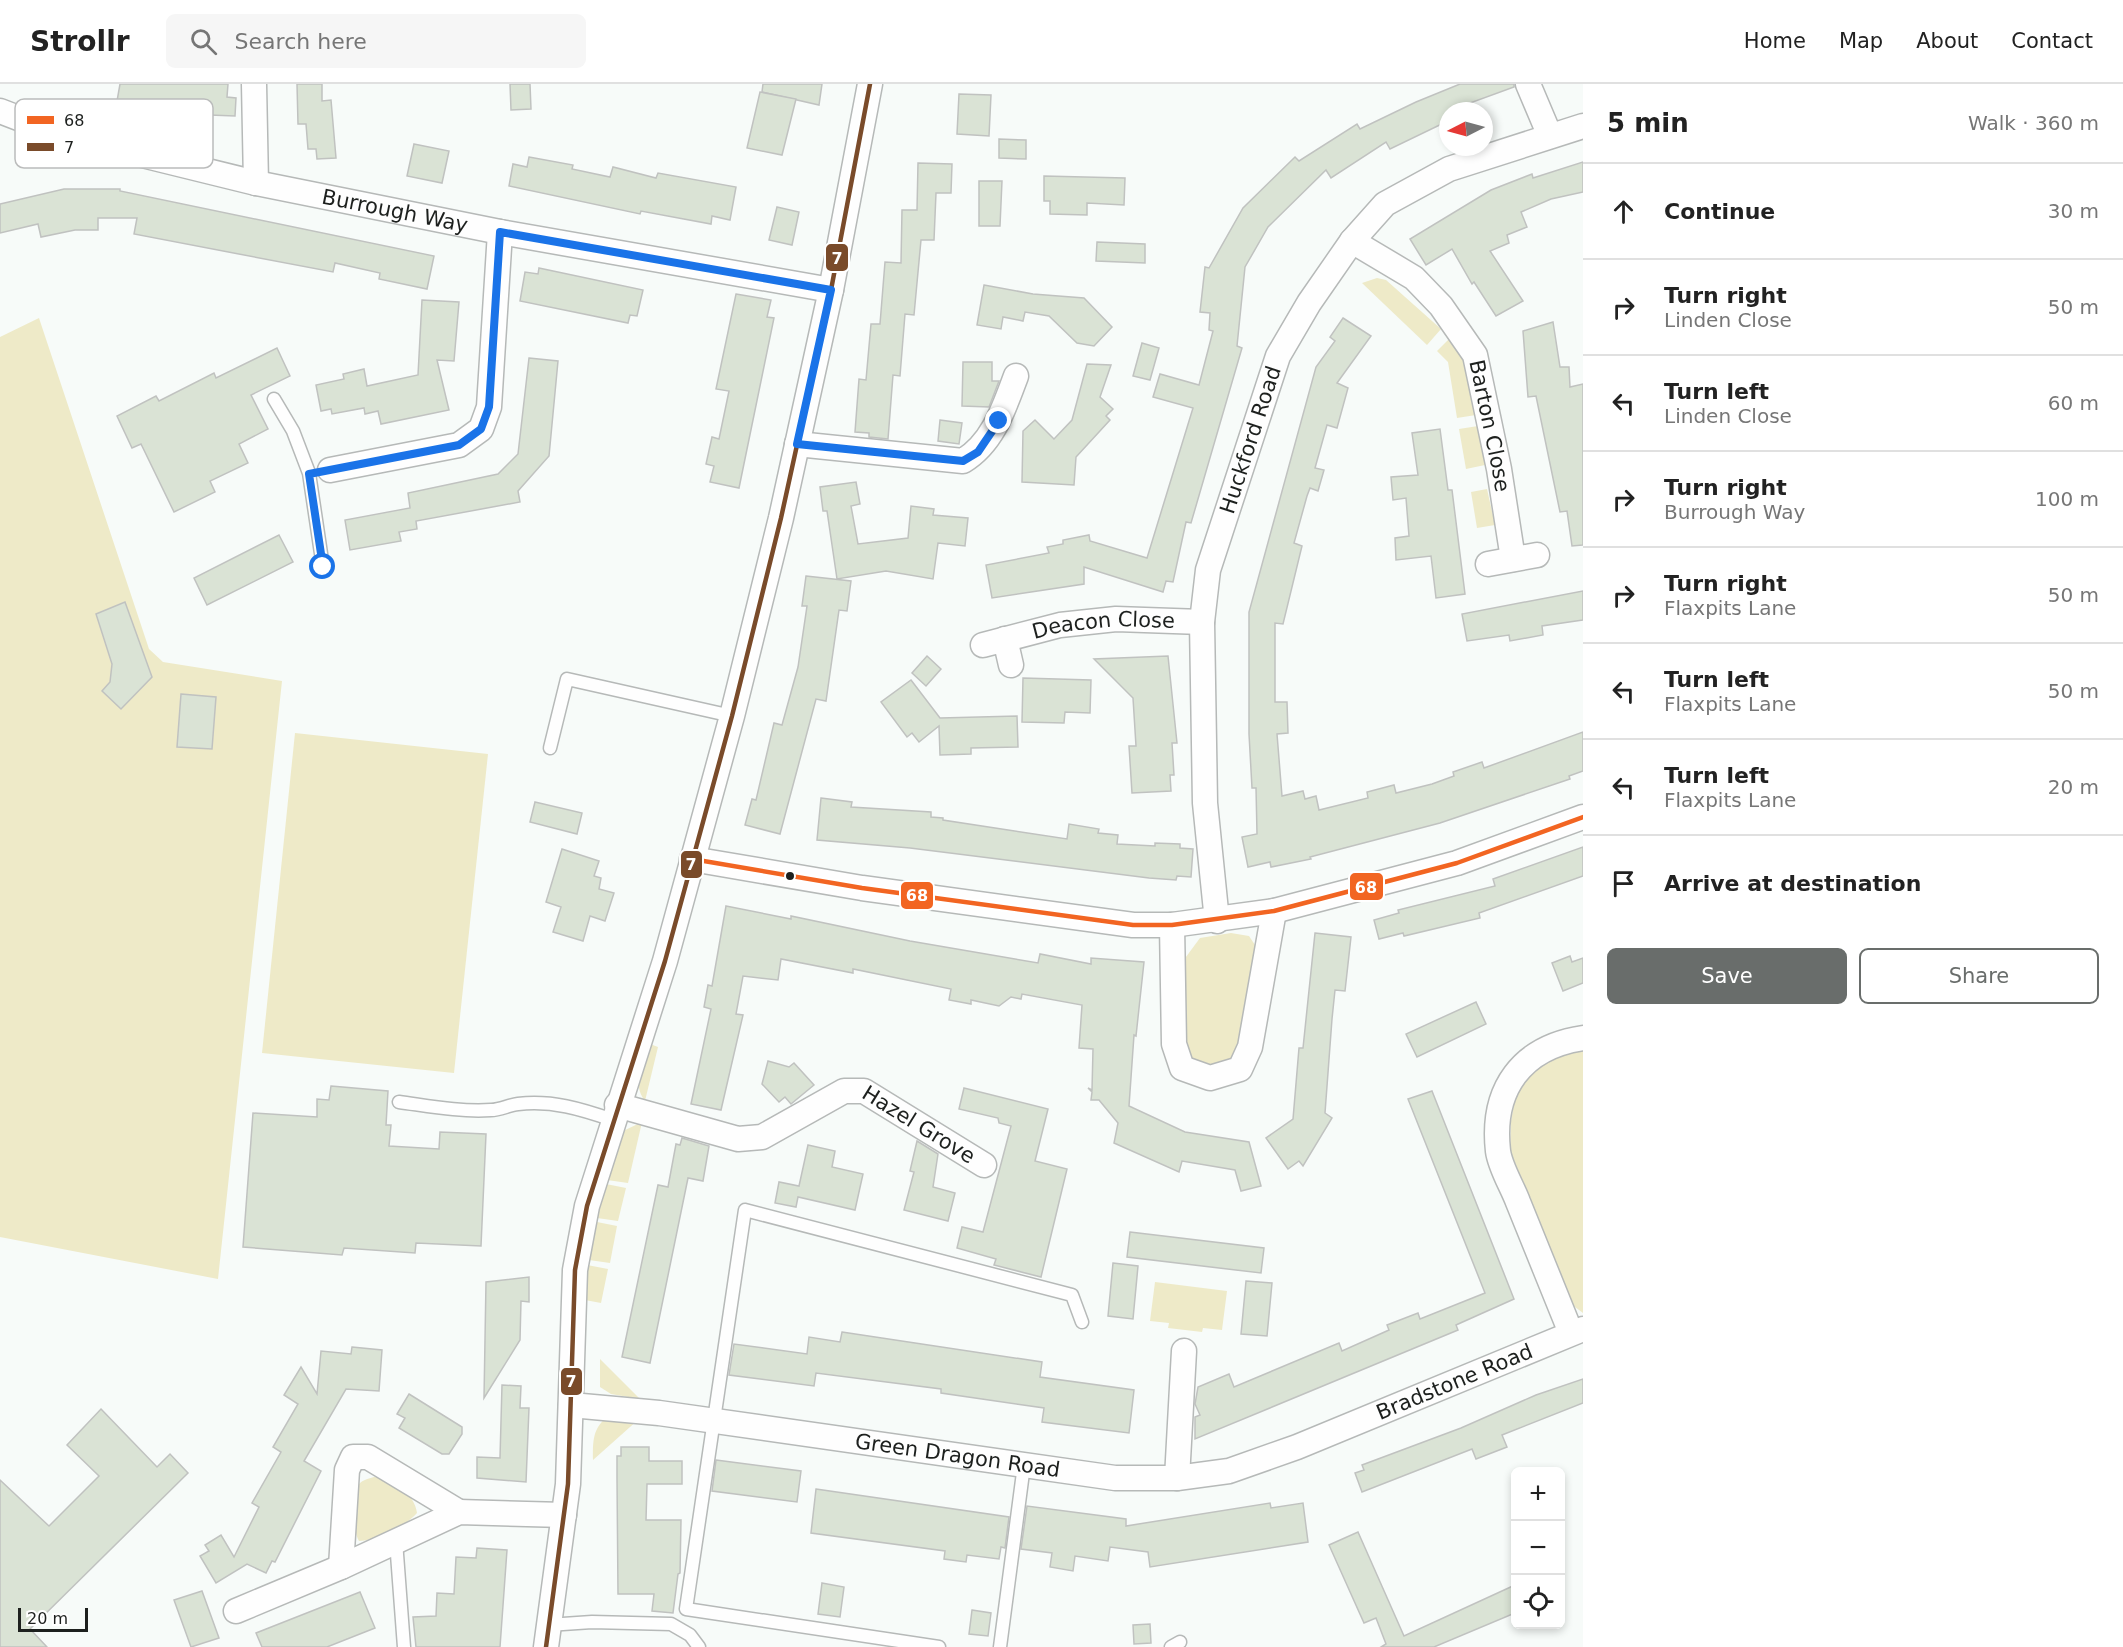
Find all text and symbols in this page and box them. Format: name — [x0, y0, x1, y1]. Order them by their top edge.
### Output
search box — [166, 14, 586, 68]
text: Strollr — [30, 25, 130, 58]
icon: search — [187, 25, 220, 58]
text: Search here — [235, 29, 367, 54]
text: Home — [1744, 29, 1806, 53]
text: Map — [1839, 29, 1883, 53]
text: About — [1916, 29, 1978, 53]
text: Contact — [2011, 29, 2093, 53]
legend — [15, 99, 213, 168]
north arrow — [1439, 102, 1493, 156]
text: 5 min — [1607, 108, 1689, 138]
text: 68 — [64, 111, 84, 130]
text: Walk · 360 m — [1968, 111, 2099, 135]
text: 7 — [64, 138, 74, 157]
street label: Burrough Way — [320, 185, 470, 237]
icon: ahead — [1607, 195, 1640, 228]
text: Continue — [1664, 199, 1775, 224]
text: 30 m — [2048, 199, 2099, 223]
line badge: 7 — [825, 243, 849, 272]
text: 7 — [831, 249, 843, 268]
text: Turn right — [1664, 283, 1787, 308]
icon: right — [1607, 291, 1640, 324]
text: 50 m — [2048, 295, 2099, 319]
text: Linden Close — [1664, 308, 1792, 332]
street label: Barton Close — [1464, 358, 1514, 493]
street label: Huckford Road — [1215, 363, 1286, 517]
text: Turn left — [1664, 379, 1769, 404]
icon: left — [1607, 387, 1640, 420]
text: 60 m — [2048, 391, 2099, 415]
text: Linden Close — [1664, 404, 1792, 428]
route end — [985, 407, 1011, 433]
text: Turn right — [1664, 475, 1787, 500]
icon: right — [1607, 483, 1640, 516]
text: 100 m — [2035, 487, 2099, 511]
text: Burrough Way — [1664, 500, 1805, 524]
route start — [309, 553, 335, 579]
text: Turn right — [1664, 571, 1787, 596]
icon: right — [1607, 579, 1640, 612]
text: 50 m — [2048, 583, 2099, 607]
text: Flaxpits Lane — [1664, 596, 1796, 620]
street label: Deacon Close — [1030, 607, 1175, 644]
text: Turn left — [1664, 667, 1769, 692]
icon: left — [1607, 675, 1640, 708]
text: 50 m — [2048, 679, 2099, 703]
text: Flaxpits Lane — [1664, 692, 1796, 716]
text: Turn left — [1664, 763, 1769, 788]
icon: left — [1607, 771, 1640, 804]
text: 20 m — [2048, 775, 2099, 799]
text: Flaxpits Lane — [1664, 788, 1796, 812]
line badge: 7 — [680, 850, 703, 879]
text: 7 — [685, 855, 697, 874]
icon: arrive — [1607, 867, 1640, 900]
unlabelled marker — [784, 870, 796, 882]
text: Arrive at destination — [1664, 871, 1921, 896]
line badge: 68 — [1349, 872, 1384, 901]
text: 68 — [1355, 878, 1377, 897]
line badge: 68 — [900, 881, 934, 910]
text: 68 — [906, 886, 928, 905]
button: Save — [1607, 948, 1847, 1004]
button: Share — [1859, 948, 2099, 1004]
street label: Hazel Grove — [858, 1081, 979, 1168]
street label: Bradstone Road — [1373, 1339, 1536, 1425]
line badge: 7 — [560, 1367, 583, 1396]
text: 7 — [565, 1372, 577, 1391]
street label: Green Dragon Road — [853, 1429, 1062, 1482]
map controls — [1511, 1467, 1565, 1629]
button: + — [1511, 1467, 1565, 1521]
button: − — [1511, 1521, 1565, 1575]
button: locate — [1511, 1575, 1565, 1629]
scale bar — [18, 1605, 88, 1632]
text: 20 m — [27, 1609, 68, 1628]

